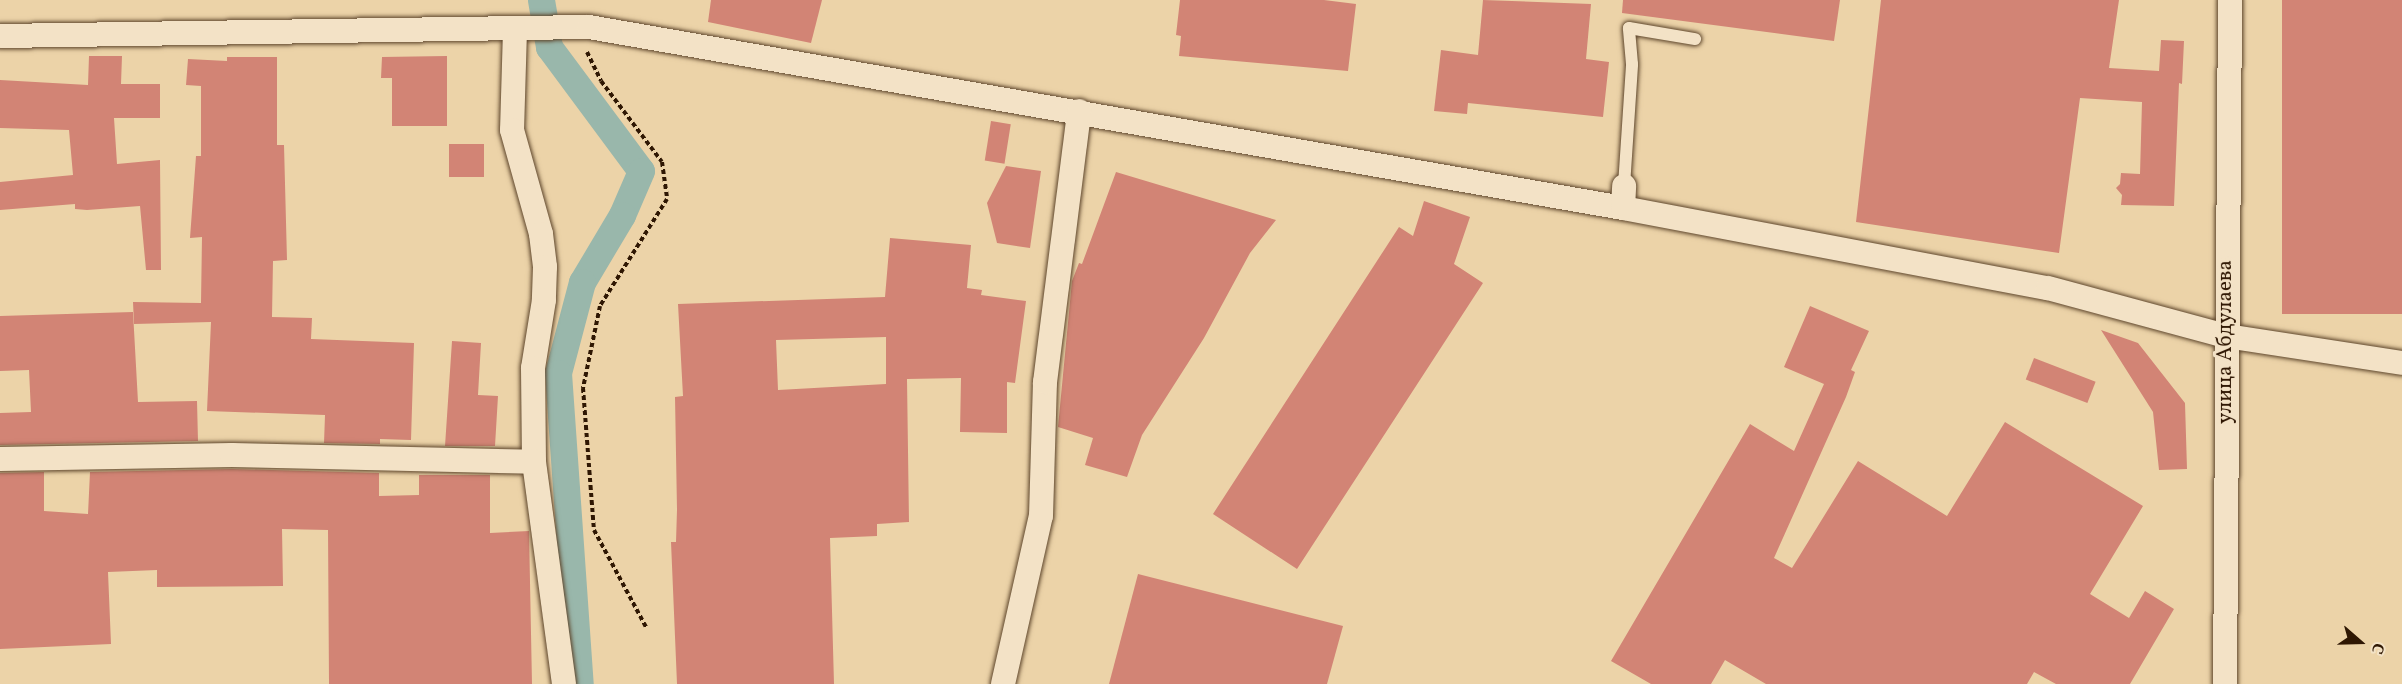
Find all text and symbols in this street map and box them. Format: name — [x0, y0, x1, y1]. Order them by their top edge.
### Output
street label: улица Абдулаева — [2213, 260, 2239, 424]
north arrow — [2330, 612, 2390, 672]
text: С — [2365, 640, 2389, 657]

